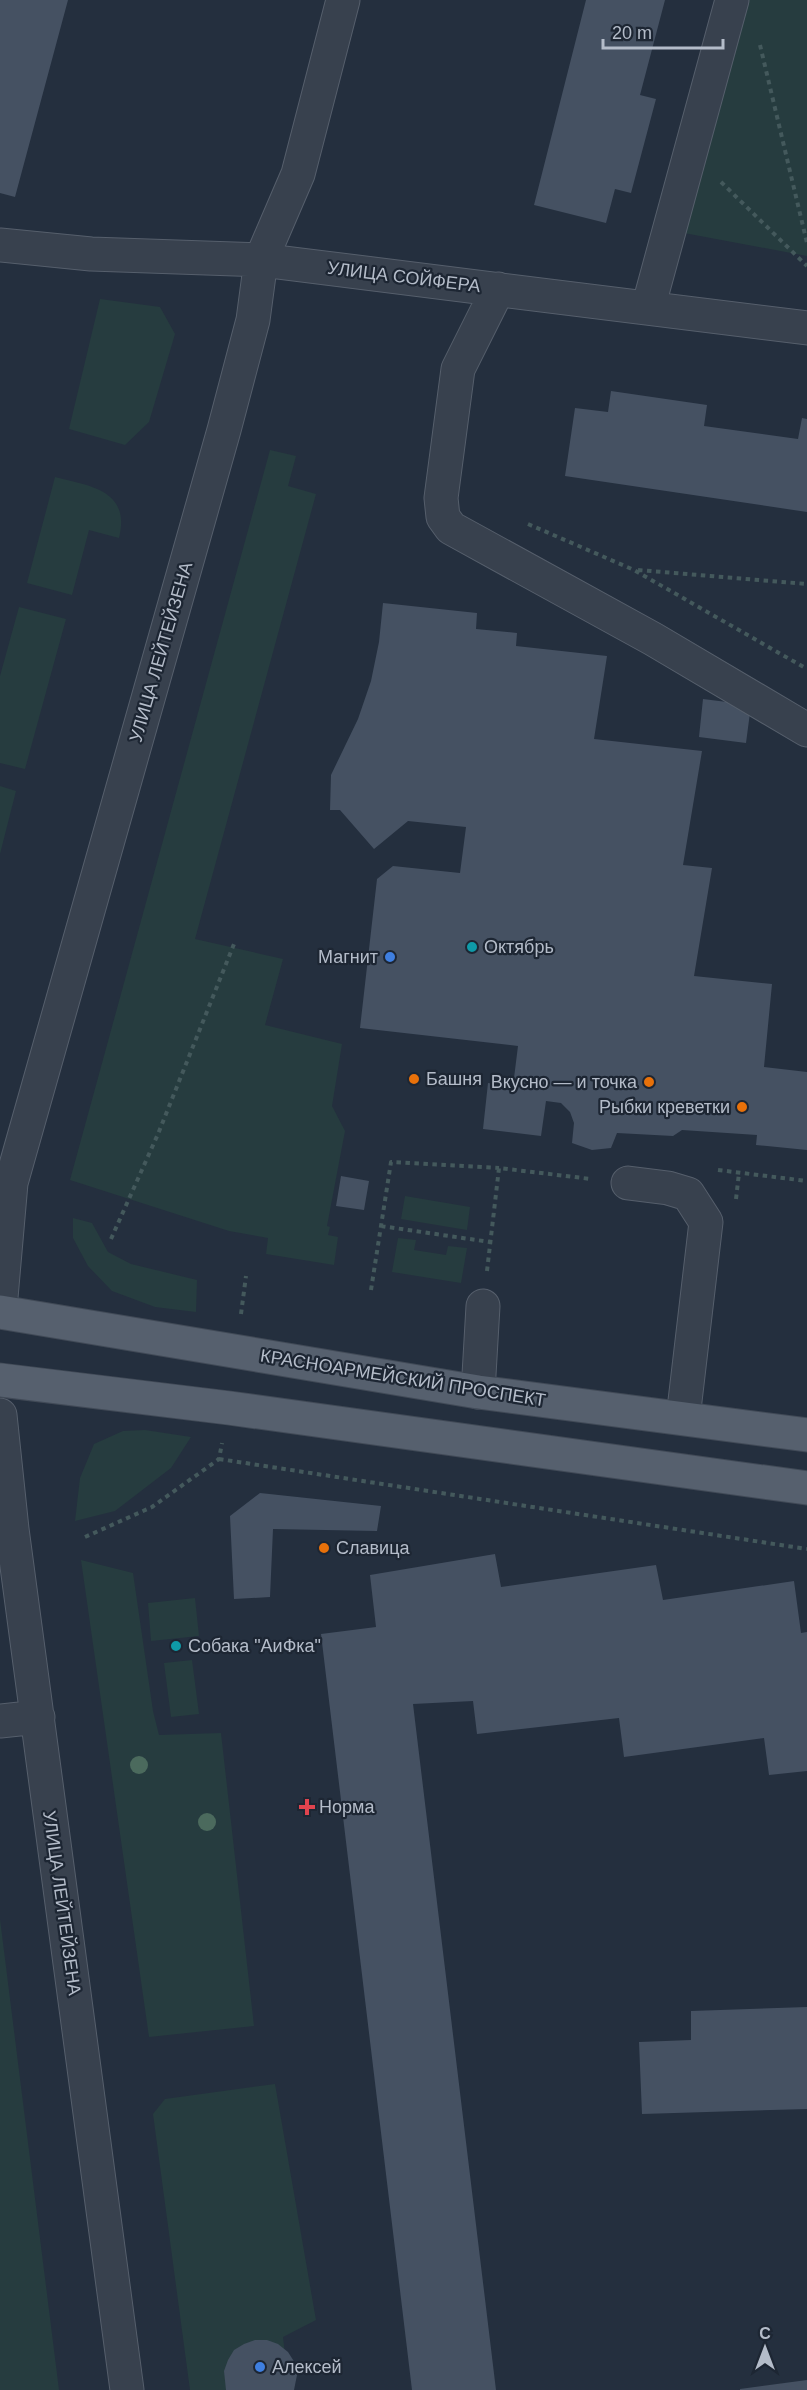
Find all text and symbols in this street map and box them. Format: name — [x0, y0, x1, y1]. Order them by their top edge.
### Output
scale bar — [603, 12, 723, 50]
text: 20 m — [612, 23, 652, 43]
street label: УЛИЦА СОЙФЕРА — [326, 257, 482, 296]
street label: УЛИЦА ЛЕЙТЕЙЗЕНА — [125, 559, 196, 744]
place label: Октябрь — [484, 937, 554, 957]
marker: Октябрь — [465, 940, 479, 954]
place label: Магнит — [318, 947, 378, 967]
marker: Магнит — [383, 950, 397, 964]
place label: Башня — [426, 1069, 482, 1089]
marker: Башня — [407, 1072, 421, 1086]
place label: Вкусно — и точка — [491, 1072, 638, 1092]
marker: Вкусно — и точка — [642, 1075, 656, 1089]
place label: Рыбки креветки — [599, 1097, 730, 1117]
marker: Рыбки креветки — [735, 1100, 749, 1114]
street label: КРАСНОАРМЕЙСКИЙ ПРОСПЕКТ — [259, 1345, 547, 1410]
place label: Славица — [336, 1538, 410, 1558]
marker: Славица — [317, 1541, 331, 1555]
place label: Собака "АиФка" — [188, 1636, 321, 1656]
marker: Собака "АиФка" — [169, 1639, 183, 1653]
place label: Норма — [319, 1797, 375, 1817]
marker: Норма — [300, 1800, 314, 1814]
street label: УЛИЦА ЛЕЙТЕЙЗЕНА — [39, 1809, 86, 1997]
north arrow — [735, 2318, 795, 2378]
text: С — [759, 2325, 771, 2342]
place label: Алексей — [272, 2357, 342, 2377]
marker: Алексей — [253, 2360, 267, 2374]

